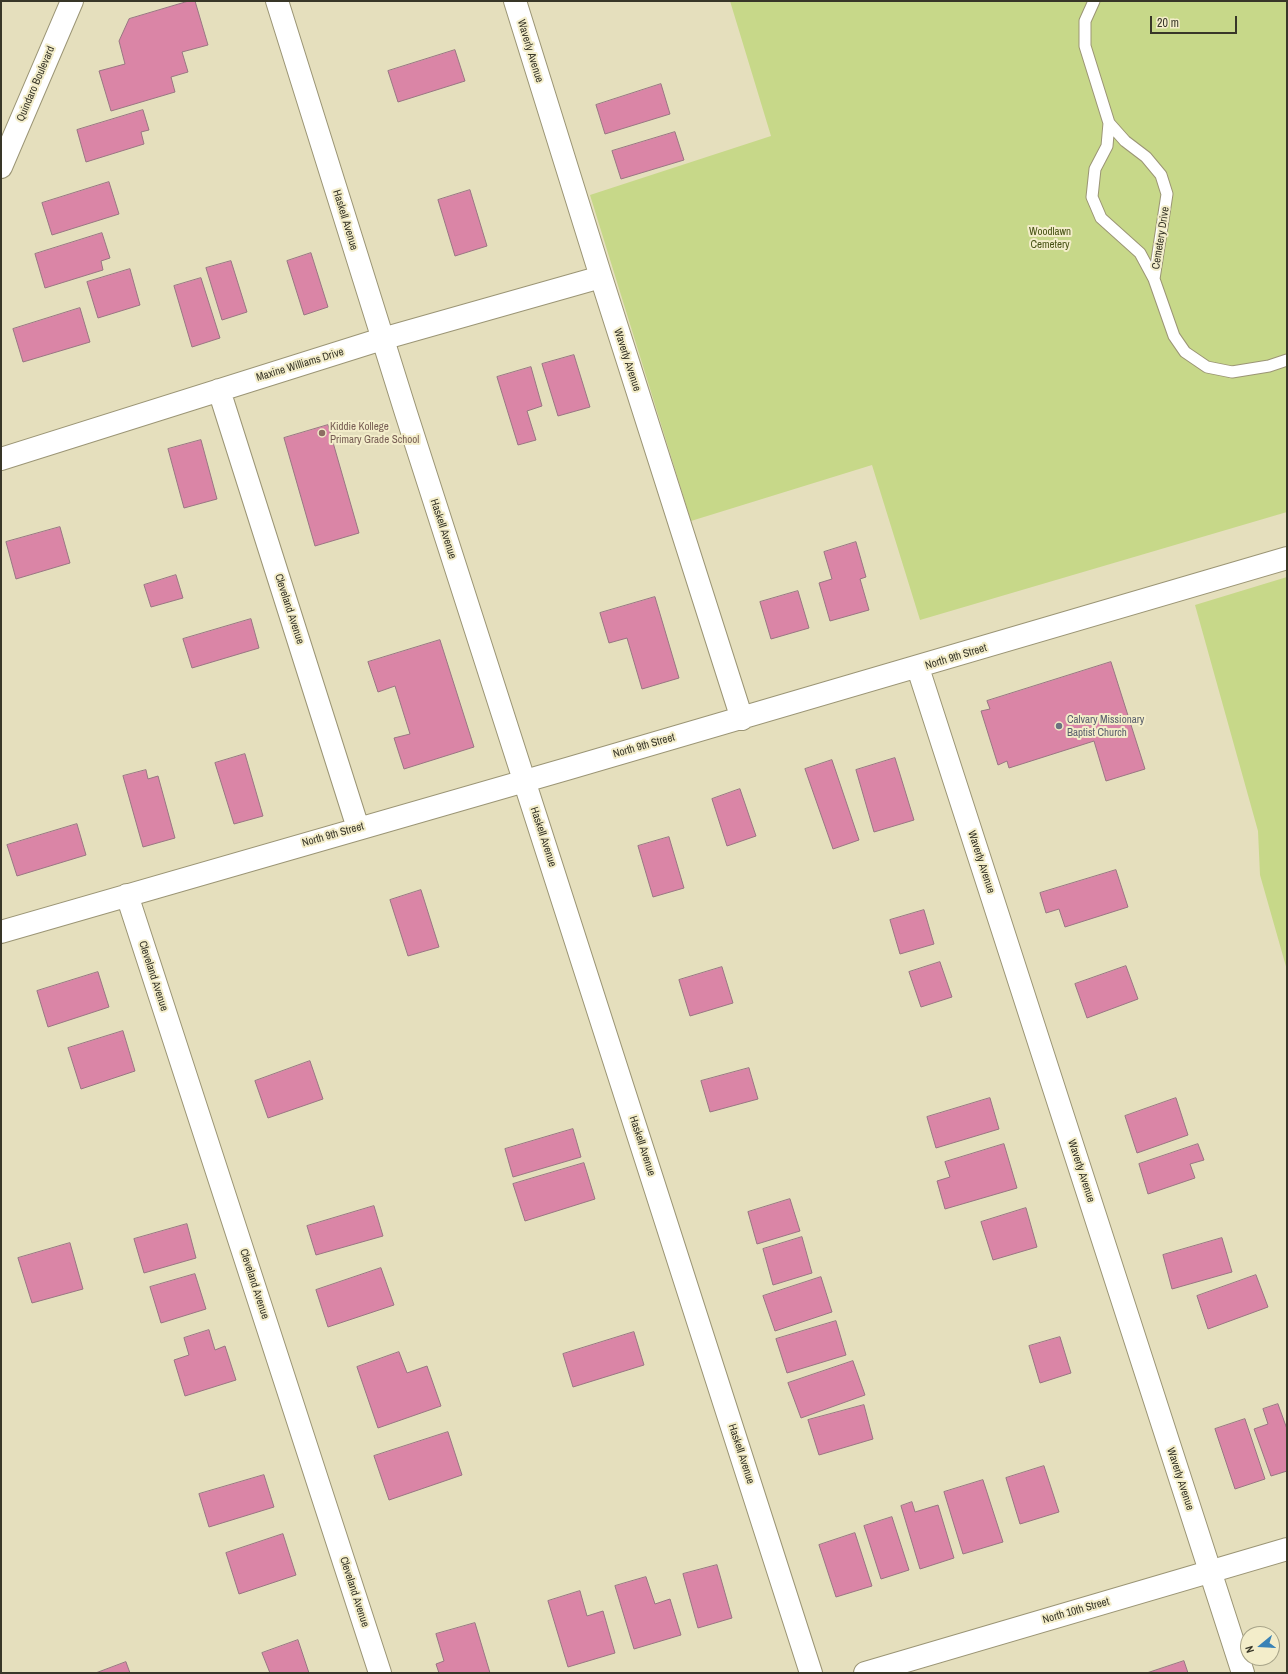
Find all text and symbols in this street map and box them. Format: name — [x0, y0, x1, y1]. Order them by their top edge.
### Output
scale bar — [1152, 8, 1239, 34]
text: 20 m — [1157, 15, 1179, 31]
street label: Waverly Avenue — [514, 18, 546, 84]
street label: Quindaro Boulevard — [14, 44, 58, 124]
street label: Haskell Avenue — [330, 188, 360, 252]
street label: Cemetery Drive — [1150, 206, 1172, 270]
park label: Woodlawn Cemetery — [1029, 225, 1071, 251]
street label: Waverly Avenue — [611, 327, 643, 393]
street label: Maxine Williams Drive — [255, 345, 345, 385]
place label: Kiddie Kollege Primary Grade School — [330, 420, 419, 446]
marker: Kiddie Kollege Primary Grade School — [317, 428, 327, 438]
street label: Haskell Avenue — [427, 497, 459, 561]
street label: Cleveland Avenue — [271, 572, 307, 646]
street label: North 9th Street — [924, 641, 988, 673]
place label: Calvary Missionary Baptist Church — [1067, 713, 1144, 739]
marker: Calvary Missionary Baptist Church — [1054, 721, 1064, 731]
street label: North 9th Street — [612, 731, 676, 761]
street label: Haskell Avenue — [527, 805, 559, 869]
street label: North 9th Street — [301, 820, 365, 850]
street label: Waverly Avenue — [965, 829, 997, 895]
street label: Cleveland Avenue — [135, 939, 171, 1013]
street label: Haskell Avenue — [626, 1114, 658, 1178]
street label: Waverly Avenue — [1065, 1138, 1097, 1204]
street label: Cleveland Avenue — [236, 1247, 272, 1321]
street label: Haskell Avenue — [725, 1422, 757, 1486]
street label: Waverly Avenue — [1164, 1446, 1196, 1512]
street label: Cleveland Avenue — [336, 1555, 372, 1629]
street label: North 10th Street — [1041, 1595, 1111, 1627]
north arrow — [1240, 1626, 1280, 1666]
text: N — [1242, 1644, 1257, 1655]

